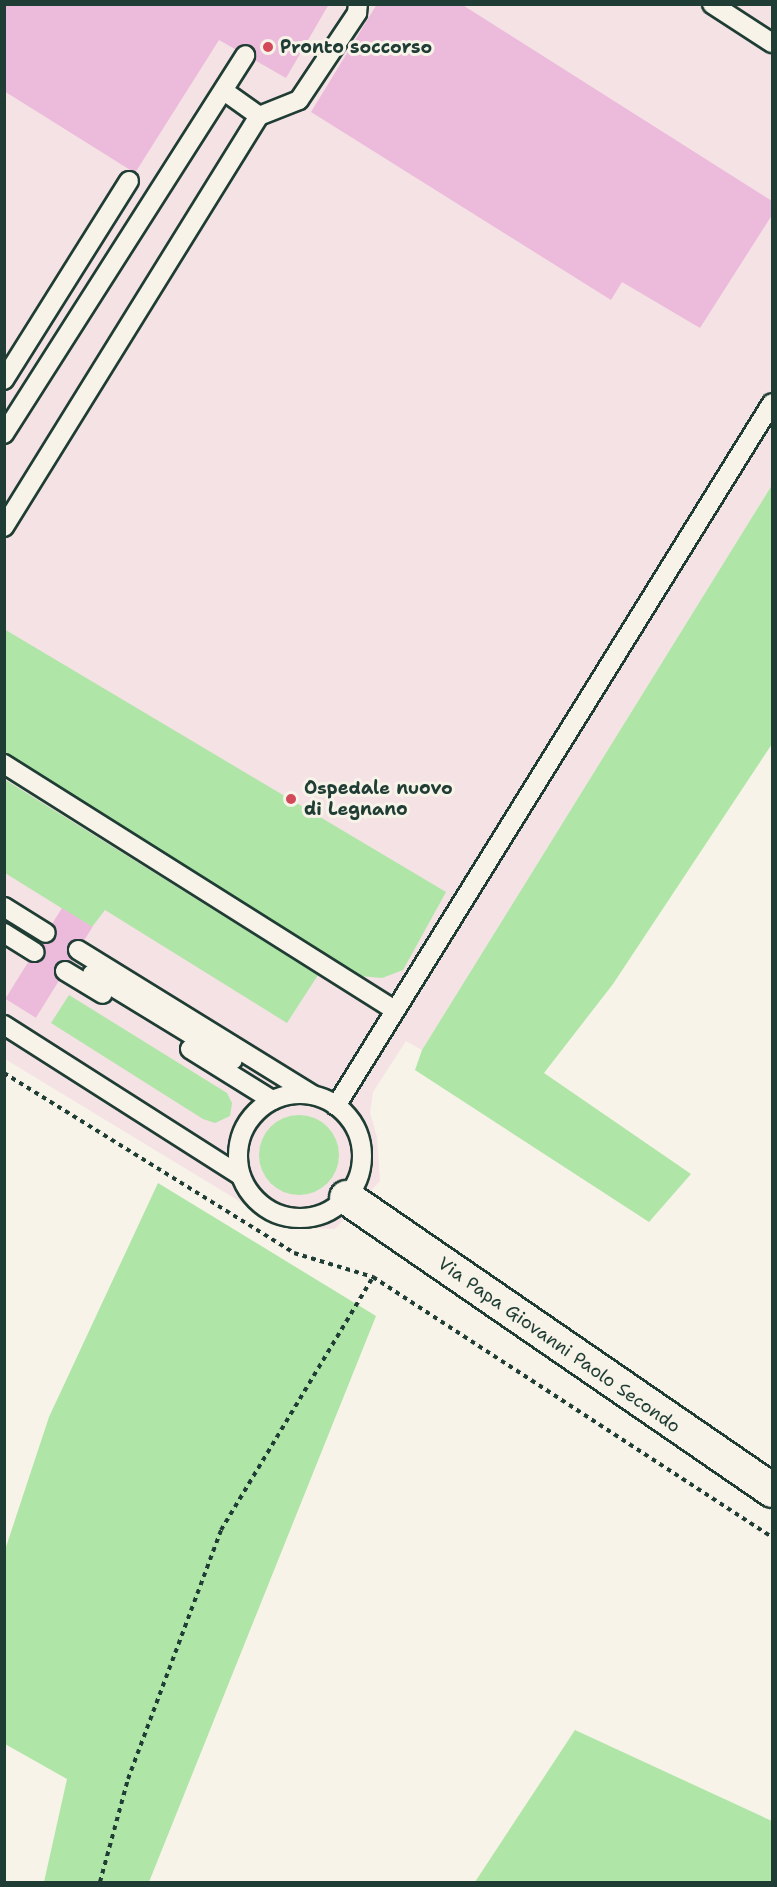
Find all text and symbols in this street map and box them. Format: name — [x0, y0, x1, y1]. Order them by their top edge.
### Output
place label: Pronto soccorso — [280, 36, 432, 58]
marker: Pronto soccorso — [261, 40, 275, 54]
place label: Ospedale nuovo di Legnano — [304, 778, 453, 820]
marker: Ospedale nuovo di Legnano — [282, 790, 300, 808]
street label: Via Papa Giovanni Paolo Secondo — [434, 1253, 684, 1437]

